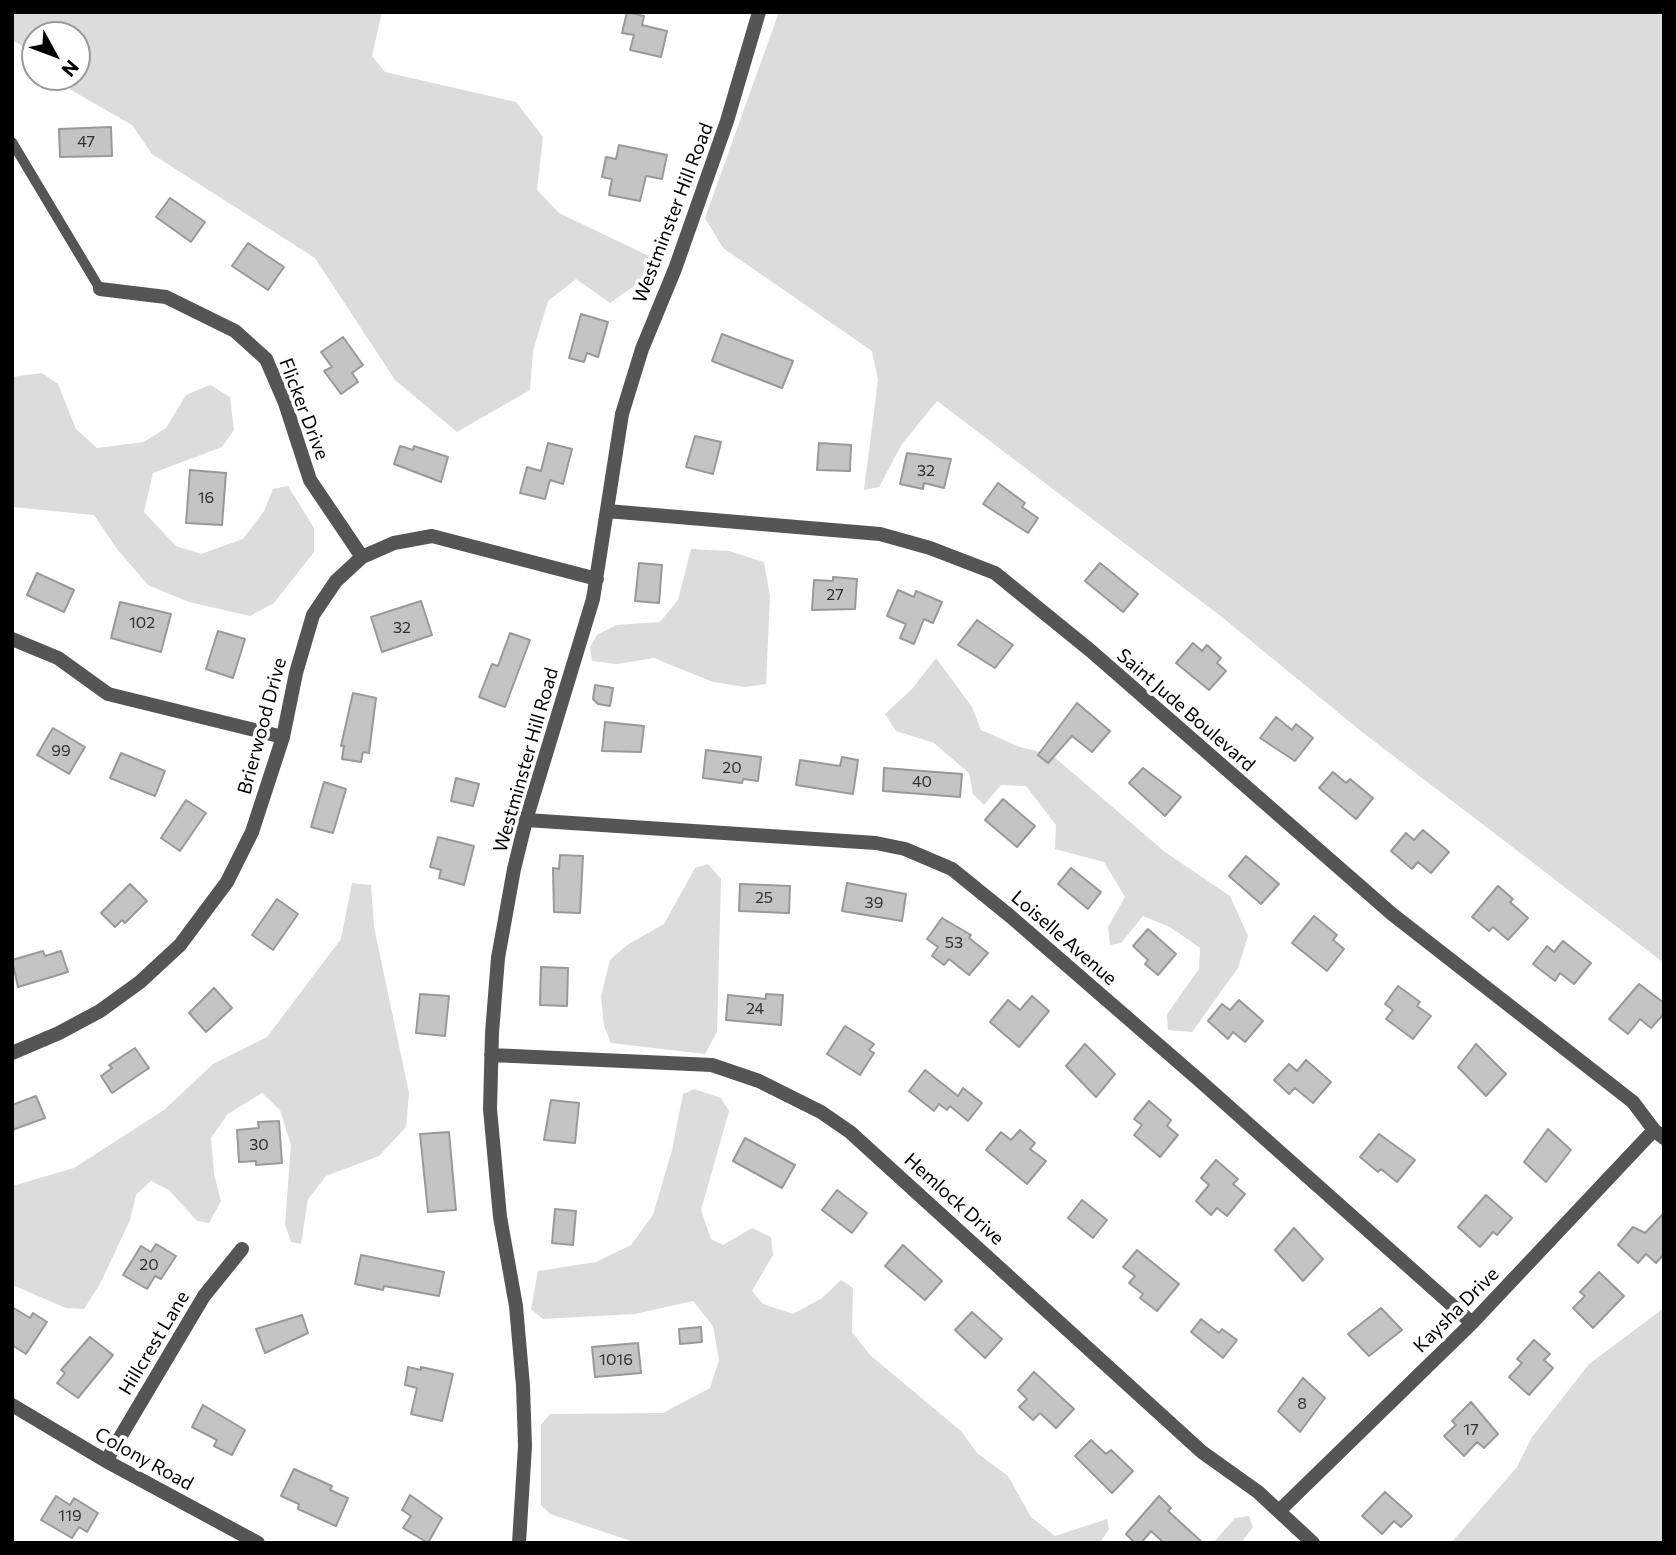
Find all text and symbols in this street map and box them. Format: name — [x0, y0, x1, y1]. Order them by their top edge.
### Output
north arrow — [21, 21, 91, 91]
text: N — [57, 56, 84, 82]
street label: Westminster Hill Road — [628, 120, 718, 306]
house number: 47 — [77, 132, 95, 152]
street label: Flicker Drive — [274, 355, 334, 463]
house number: 32 — [917, 461, 935, 481]
house number: 16 — [198, 488, 214, 508]
house number: 27 — [826, 585, 844, 605]
house number: 102 — [129, 613, 155, 633]
house number: 32 — [393, 618, 411, 638]
street label: Saint Jude Boulevard — [1112, 644, 1260, 776]
street label: Brierwood Drive — [233, 655, 291, 797]
street label: Westminster Hill Road — [489, 665, 563, 855]
house number: 99 — [51, 741, 71, 761]
house number: 20 — [722, 758, 742, 778]
house number: 40 — [912, 772, 932, 792]
street label: Loiselle Avenue — [1007, 886, 1121, 990]
house number: 25 — [755, 888, 773, 908]
house number: 39 — [865, 893, 883, 913]
house number: 53 — [945, 933, 963, 953]
house number: 24 — [746, 999, 764, 1019]
house number: 30 — [249, 1135, 269, 1155]
street label: Hemlock Drive — [899, 1148, 1009, 1250]
house number: 20 — [139, 1255, 159, 1275]
street label: Kaysha Drive — [1409, 1263, 1503, 1357]
street label: Hillcrest Lane — [114, 1287, 194, 1399]
house number: 1016 — [599, 1350, 633, 1370]
house number: 8 — [1297, 1394, 1307, 1414]
house number: 17 — [1463, 1420, 1479, 1440]
street label: Colony Road — [91, 1423, 197, 1495]
house number: 119 — [58, 1506, 82, 1526]

